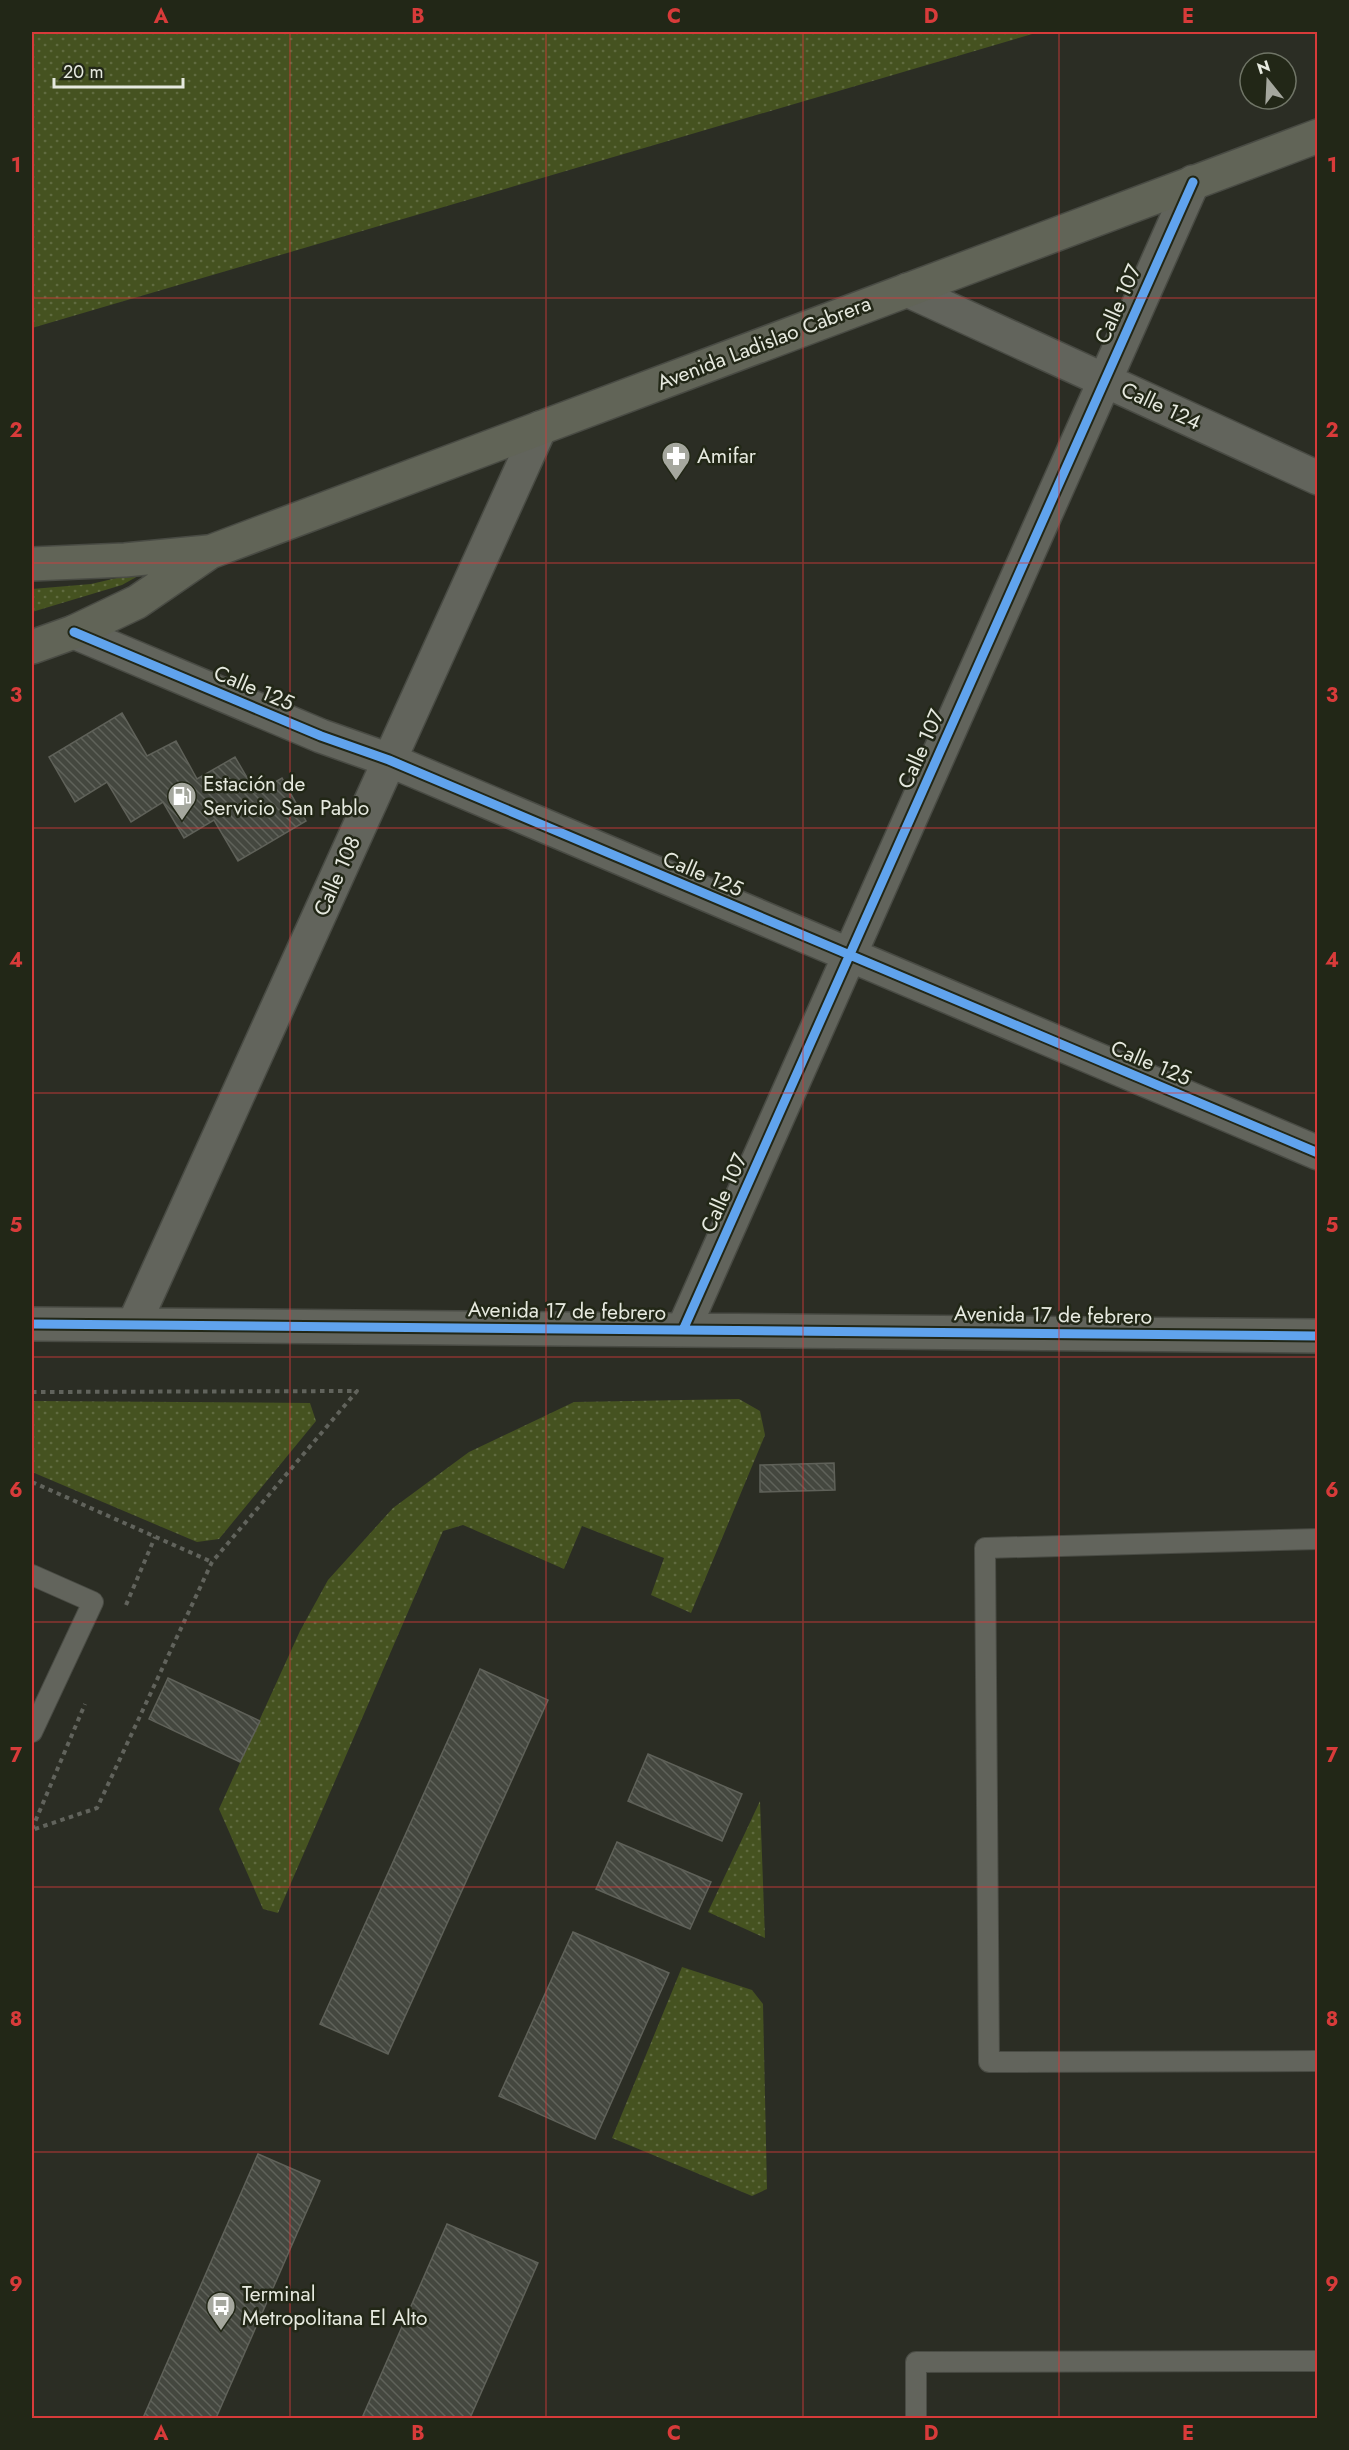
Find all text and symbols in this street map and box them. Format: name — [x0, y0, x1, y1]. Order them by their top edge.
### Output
text: A — [153, 2, 169, 31]
text: B — [411, 2, 425, 31]
text: C — [667, 2, 681, 31]
text: D — [924, 2, 938, 31]
text: E — [1182, 2, 1194, 31]
scale bar — [54, 51, 183, 89]
north arrow — [1238, 51, 1298, 111]
text: N — [1254, 54, 1273, 80]
text: 20 m — [63, 59, 103, 85]
text: 1 — [11, 151, 21, 180]
text: 1 — [1327, 151, 1337, 180]
street label: Calle 107 — [1087, 259, 1149, 349]
street label: Avenida Ladislao Cabrera — [653, 288, 875, 398]
street label: Calle 124 — [1116, 374, 1206, 438]
text: 2 — [9, 416, 23, 445]
text: 2 — [1325, 416, 1339, 445]
pharmacy icon: Amifar — [660, 440, 692, 482]
place label: Amifar — [697, 441, 757, 471]
street label: Calle 125 — [209, 658, 299, 718]
text: 3 — [10, 681, 22, 710]
text: 3 — [1326, 681, 1338, 710]
street label: Calle 107 — [890, 704, 952, 794]
place label: Estación de Servicio San Pablo — [203, 769, 369, 823]
fuel station icon: Estación de Servicio San Pablo — [166, 780, 198, 822]
street label: Calle 108 — [306, 831, 368, 921]
street label: Calle 125 — [658, 844, 748, 904]
text: 4 — [9, 946, 23, 975]
text: 4 — [1325, 946, 1339, 975]
street label: Calle 125 — [1106, 1033, 1196, 1093]
street label: Calle 107 — [693, 1148, 755, 1238]
text: 5 — [10, 1211, 23, 1240]
text: 5 — [1326, 1211, 1339, 1240]
street label: Avenida 17 de febrero — [468, 1294, 666, 1328]
street label: Avenida 17 de febrero — [954, 1298, 1152, 1332]
text: 6 — [9, 1476, 23, 1505]
text: 6 — [1325, 1476, 1339, 1505]
text: 7 — [10, 1741, 23, 1770]
text: 7 — [1326, 1741, 1339, 1770]
text: 8 — [10, 2005, 22, 2034]
text: 8 — [1326, 2005, 1338, 2034]
text: 9 — [9, 2270, 23, 2299]
text: 9 — [1325, 2270, 1339, 2299]
place label: Terminal Metropolitana El Alto — [242, 2279, 427, 2333]
bus stop icon: Terminal Metropolitana El Alto — [205, 2290, 237, 2332]
text: A — [153, 2419, 169, 2448]
text: B — [411, 2419, 425, 2448]
text: C — [667, 2419, 681, 2448]
text: D — [924, 2419, 938, 2448]
text: E — [1182, 2419, 1194, 2448]

